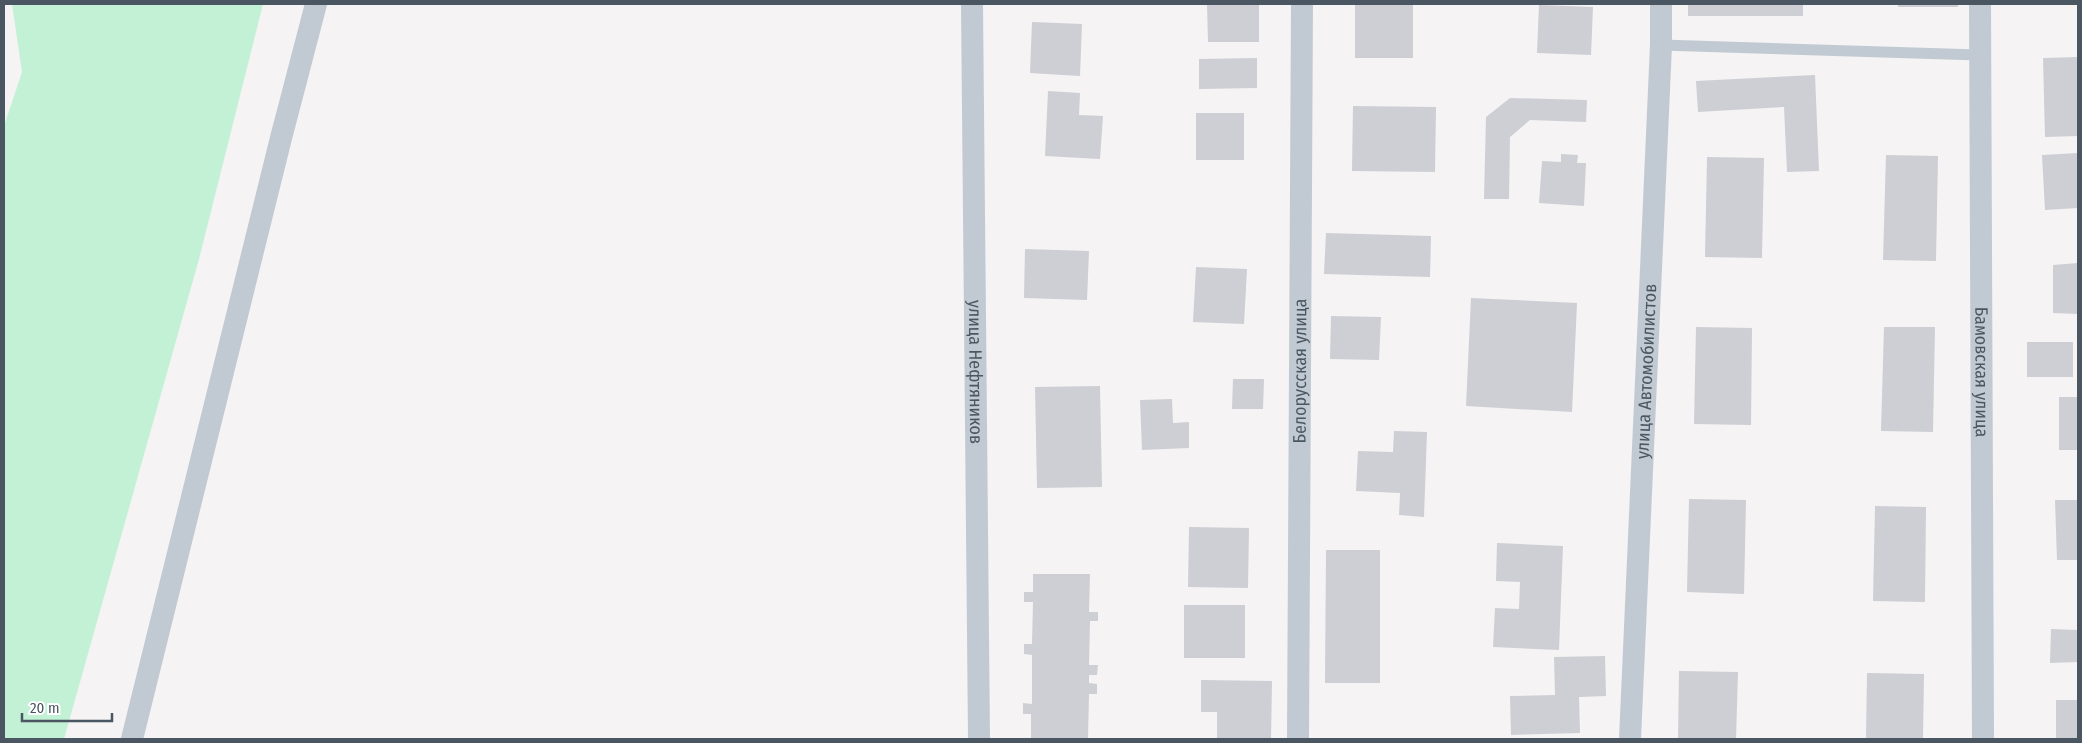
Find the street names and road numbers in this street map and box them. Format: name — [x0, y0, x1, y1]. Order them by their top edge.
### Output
street label: улица Автомобилистов — [1632, 283, 1661, 459]
street label: Белорусская улица — [1289, 298, 1311, 443]
street label: улица Нефтяников — [964, 300, 987, 444]
street label: Бамовская улица — [1970, 307, 1993, 438]

